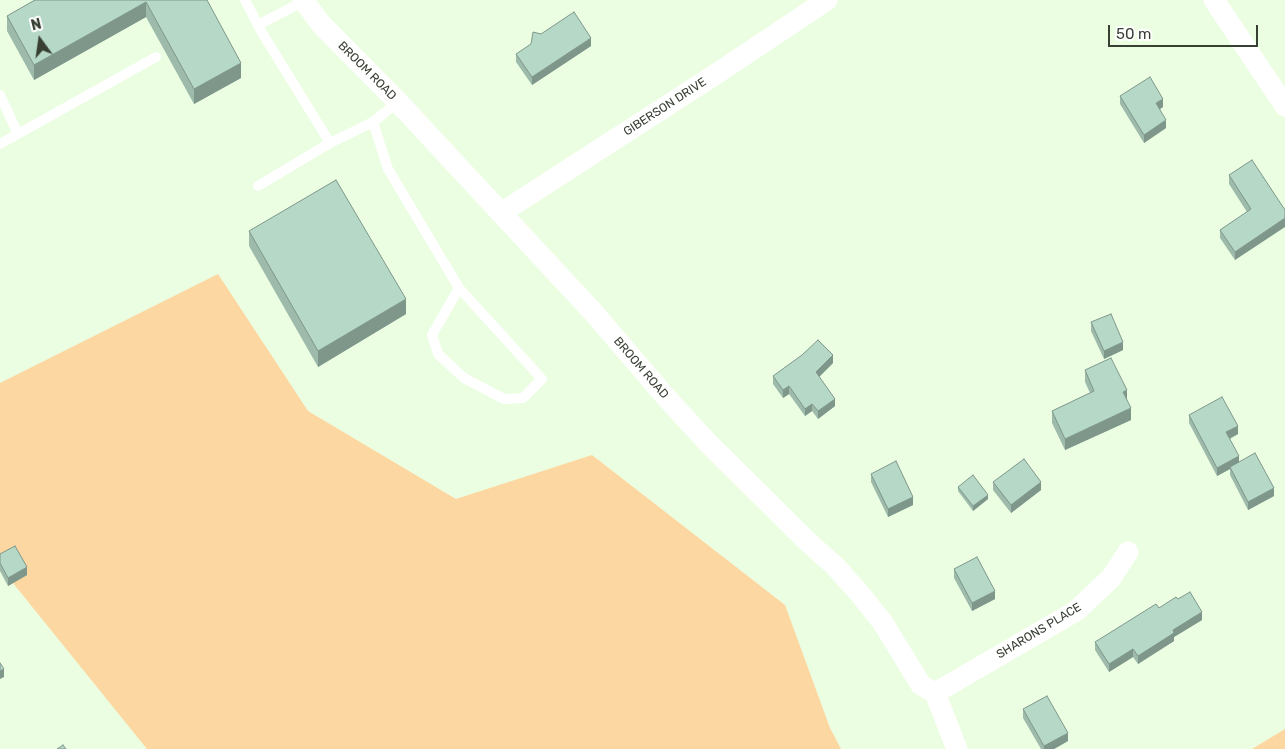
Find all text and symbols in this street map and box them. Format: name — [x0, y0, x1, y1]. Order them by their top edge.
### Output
north arrow — [15, 15, 65, 65]
text: N — [29, 15, 43, 34]
scale bar — [1110, 15, 1260, 47]
text: 50 m — [1116, 25, 1151, 43]
street label: BROOM ROAD — [335, 39, 399, 103]
street label: GIBERSON DRIVE — [621, 75, 709, 139]
street label: BROOM ROAD — [610, 334, 672, 402]
street label: SHARONS PLACE — [994, 600, 1084, 662]

